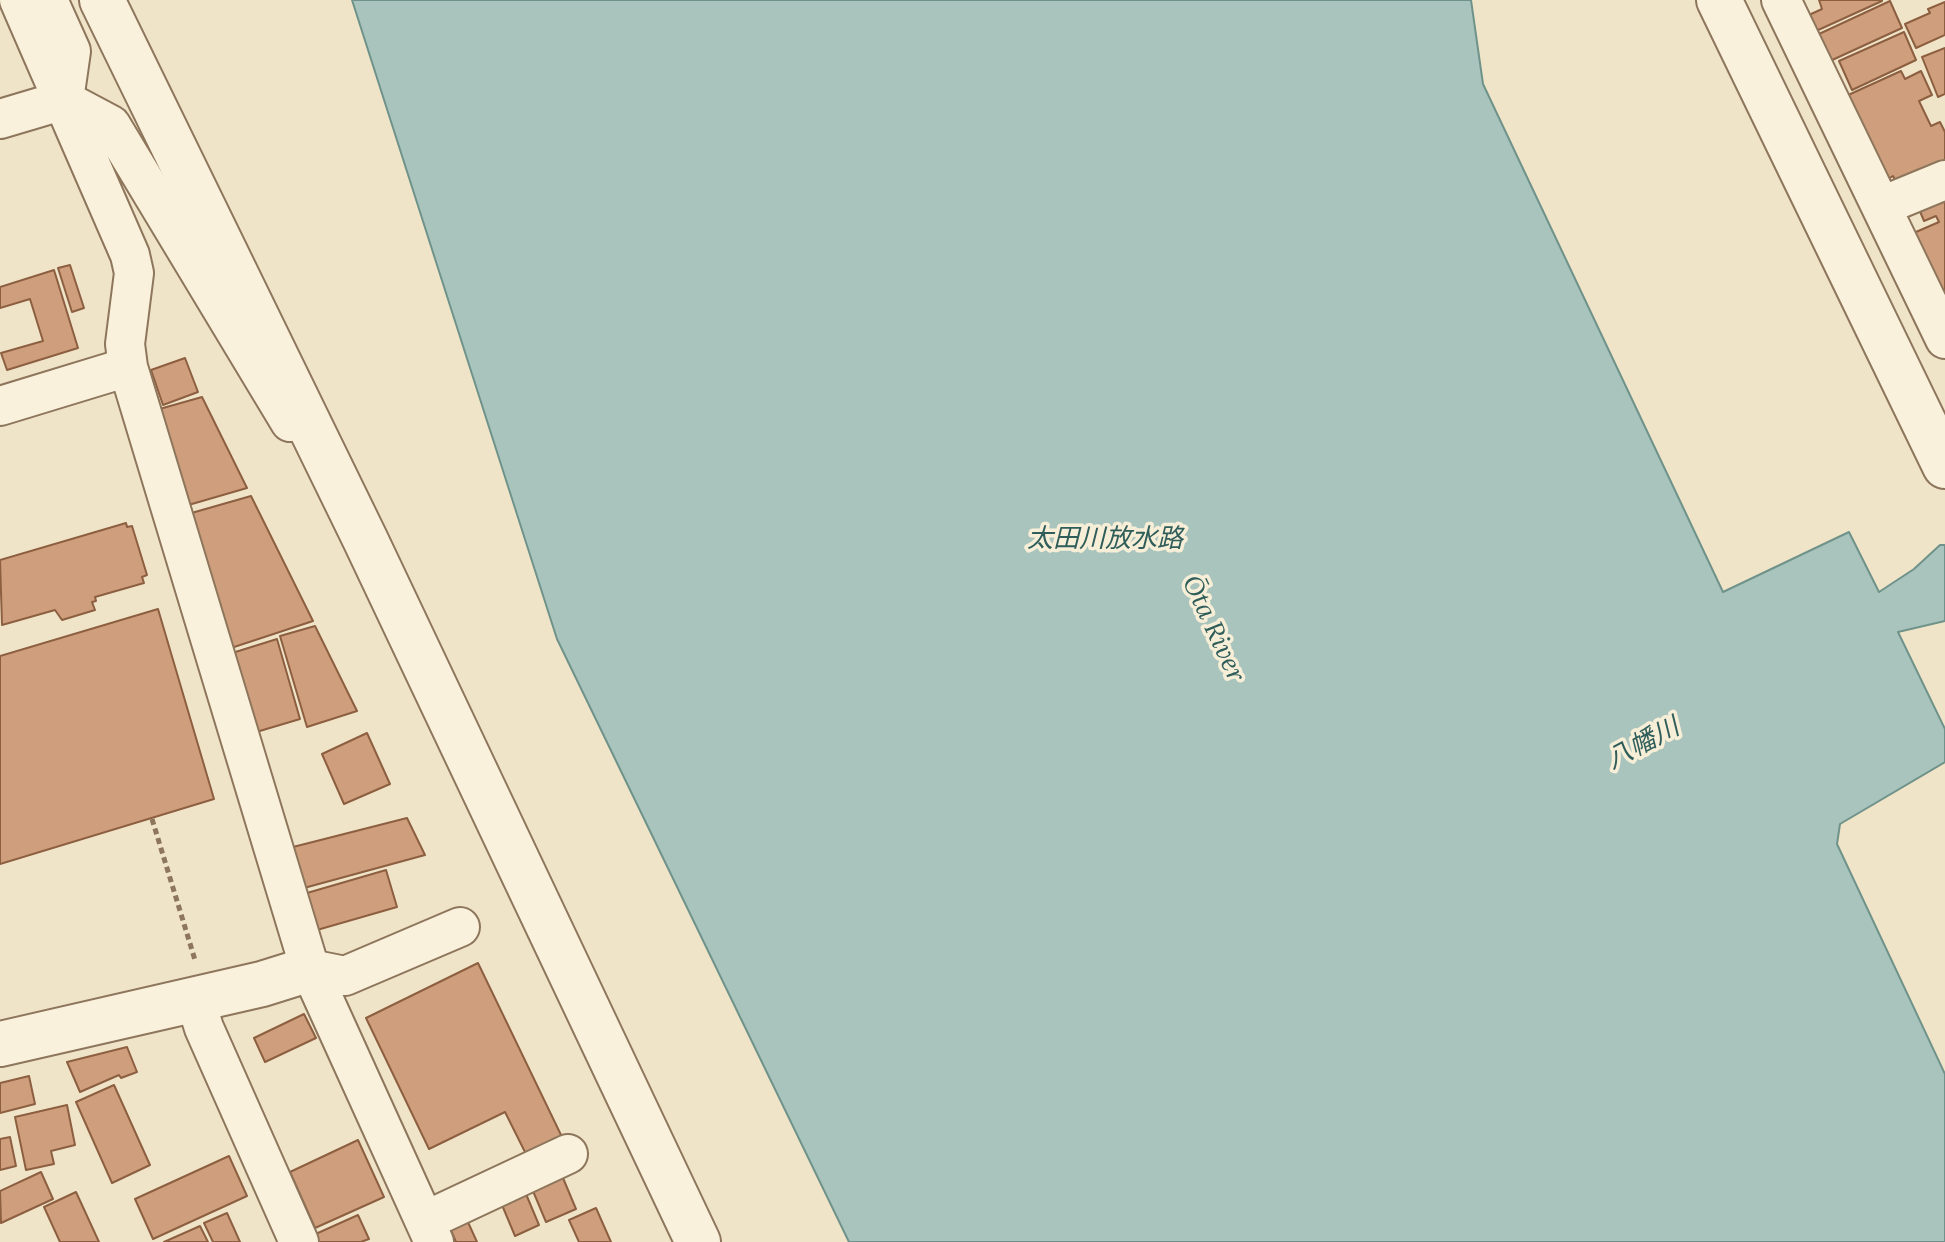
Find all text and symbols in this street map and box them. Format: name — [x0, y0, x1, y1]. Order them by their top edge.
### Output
water label: 太田川放水路 — [1027, 524, 1183, 556]
water label: Ōta River — [1175, 571, 1251, 687]
water label: 八幡川 — [1601, 712, 1685, 776]

